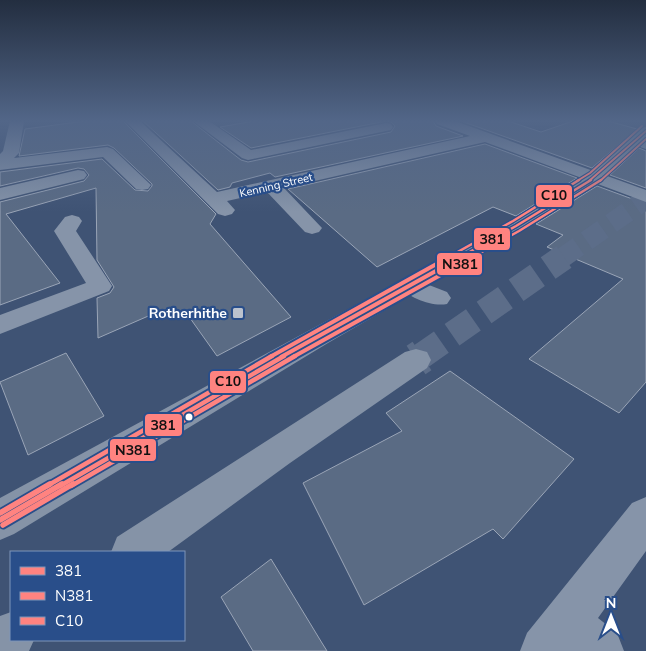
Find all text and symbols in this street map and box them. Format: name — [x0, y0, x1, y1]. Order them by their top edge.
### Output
street label: Kenning Street — [238, 170, 314, 200]
line badge: C10 — [535, 184, 573, 208]
text: C10 — [541, 186, 567, 204]
line badge: 381 — [473, 227, 511, 251]
text: 381 — [479, 230, 505, 248]
line badge: N381 — [436, 252, 483, 276]
text: N381 — [442, 255, 478, 273]
place label: Rotherhithe — [149, 304, 227, 322]
marker: Rotherhithe — [231, 306, 245, 320]
line badge: C10 — [209, 370, 247, 394]
text: C10 — [215, 372, 241, 390]
unlabelled marker — [184, 412, 194, 422]
line badge: 381 — [144, 413, 183, 437]
text: 381 — [150, 416, 176, 434]
line badge: N381 — [109, 438, 157, 462]
text: N381 — [115, 441, 151, 459]
legend — [10, 551, 185, 641]
text: 381 — [55, 561, 82, 580]
text: N381 — [55, 586, 93, 605]
north arrow — [586, 591, 636, 641]
text: N — [606, 594, 616, 612]
text: C10 — [55, 611, 83, 630]

